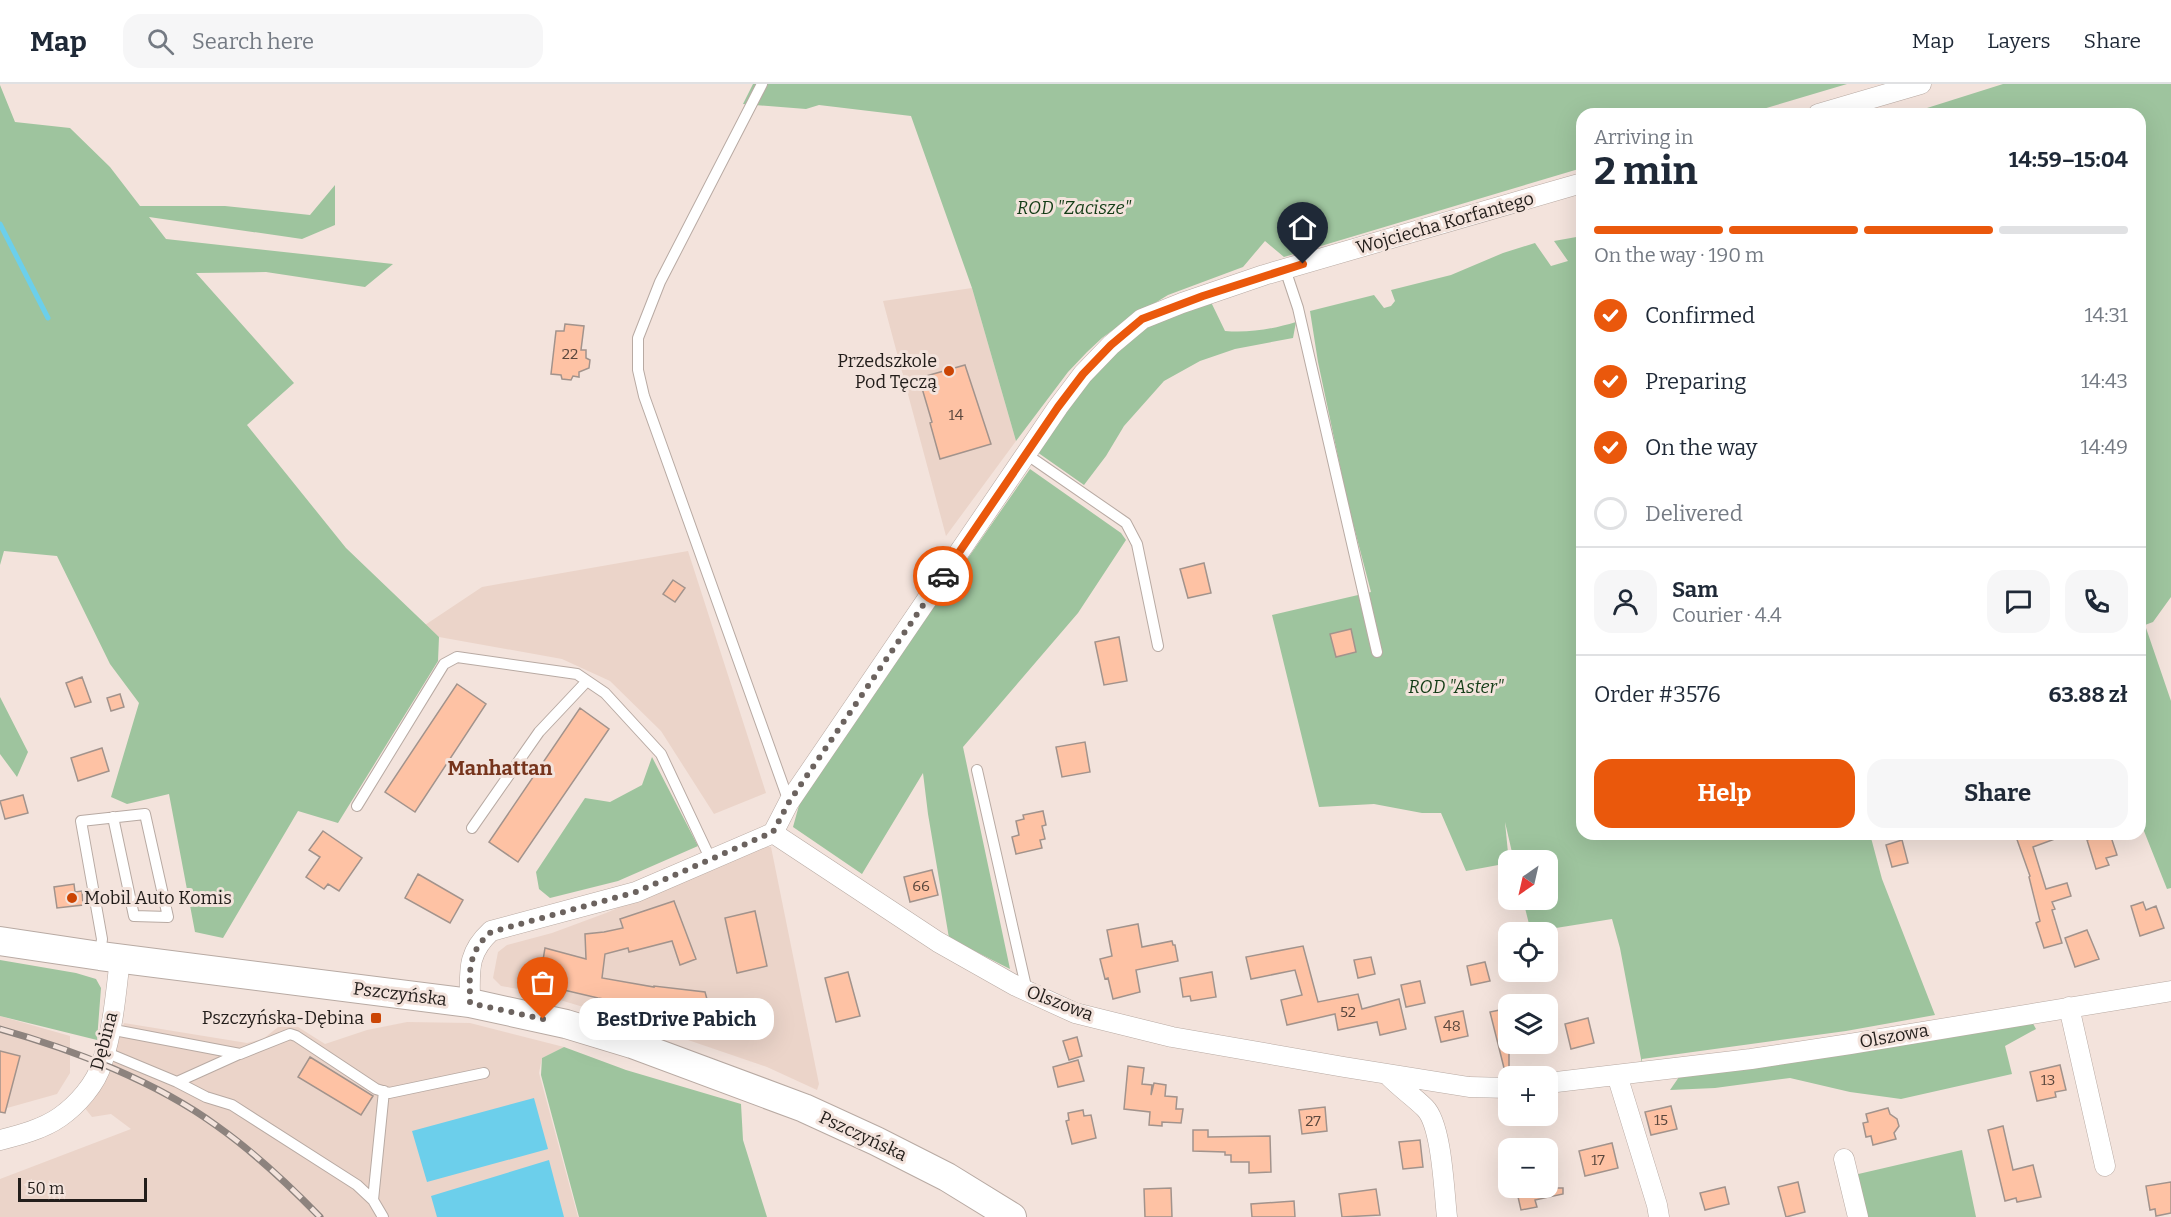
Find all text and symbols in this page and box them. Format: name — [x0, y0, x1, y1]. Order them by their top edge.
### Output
search box — [123, 14, 543, 68]
text: Map — [30, 25, 87, 58]
icon: search — [144, 25, 177, 58]
text: Search here — [192, 28, 314, 55]
text: Map — [1912, 28, 1954, 54]
text: Layers — [1987, 28, 2051, 54]
text: Share — [2084, 28, 2141, 54]
text: Arriving in — [1594, 125, 1693, 149]
text: 14:59–15:04 — [2009, 146, 2128, 173]
text: 2 min — [1594, 148, 1698, 194]
street label: Wojciecha Korfantego — [1354, 187, 1536, 259]
park label: ROD "Zacisze" — [1017, 197, 1132, 219]
pin — [1277, 202, 1328, 264]
icon: home — [1286, 211, 1319, 244]
text: On the way · 190 m — [1594, 243, 1764, 267]
icon: check — [1594, 299, 1627, 332]
text: Confirmed — [1645, 302, 1755, 329]
text: 14:31 — [2084, 303, 2128, 327]
house number: 22 — [562, 345, 578, 363]
place label: Przedszkole Pod Tęczą — [837, 350, 937, 393]
marker: Przedszkole Pod Tęczą — [942, 364, 956, 378]
icon: check — [1594, 365, 1627, 398]
text: Preparing — [1645, 368, 1747, 395]
text: 14:43 — [2081, 369, 2128, 393]
house number: 14 — [949, 406, 964, 424]
icon: check — [1594, 431, 1627, 464]
text: On the way — [1645, 434, 1757, 461]
text: 14:49 — [2081, 435, 2128, 459]
text: Delivered — [1645, 500, 1743, 527]
courier — [913, 546, 973, 606]
icon: car — [927, 560, 960, 593]
button: person — [1594, 570, 1657, 633]
button: chat — [1987, 570, 2050, 633]
button: phone — [2065, 570, 2128, 633]
text: Sam — [1672, 576, 1718, 603]
text: Courier · 4.4 — [1672, 603, 1782, 627]
park label: ROD "Aster" — [1408, 676, 1504, 698]
text: Order #3576 — [1594, 681, 1721, 708]
text: 63.88 zł — [2048, 681, 2128, 708]
district label: Manhattan — [448, 756, 553, 780]
button: Help — [1594, 759, 1855, 828]
button: Share — [1867, 759, 2128, 828]
north arrow — [1498, 850, 1558, 910]
map controls — [1498, 850, 1558, 1198]
house number: 66 — [912, 877, 930, 895]
place label: Mobil Auto Komis — [84, 887, 232, 909]
marker: Mobil Auto Komis — [65, 891, 79, 905]
button: locate — [1498, 922, 1558, 982]
pin — [517, 957, 568, 1019]
icon: bag — [526, 966, 559, 999]
street label: Pszczyńska — [352, 977, 448, 1011]
street label: Olszowa — [1024, 980, 1097, 1026]
button: layers — [1498, 994, 1558, 1054]
callout: BestDrive Pabich — [579, 998, 774, 1040]
house number: 52 — [1340, 1003, 1356, 1021]
place label: Pszczyńska-Dębina — [202, 1007, 364, 1029]
text: BestDrive Pabich — [596, 1007, 757, 1031]
street label: Dębina — [86, 1009, 122, 1073]
marker: Pszczyńska-Dębina — [369, 1011, 383, 1025]
house number: 48 — [1443, 1017, 1461, 1035]
street label: Olszowa — [1858, 1019, 1930, 1053]
button: + — [1498, 1066, 1558, 1126]
house number: 13 — [2041, 1071, 2055, 1089]
street label: Pszczyńska — [816, 1106, 911, 1166]
house number: 15 — [1654, 1111, 1668, 1129]
house number: 27 — [1305, 1112, 1321, 1130]
button: − — [1498, 1138, 1558, 1198]
house number: 17 — [1591, 1151, 1605, 1169]
scale bar — [18, 1175, 147, 1202]
text: 50 m — [27, 1179, 64, 1198]

